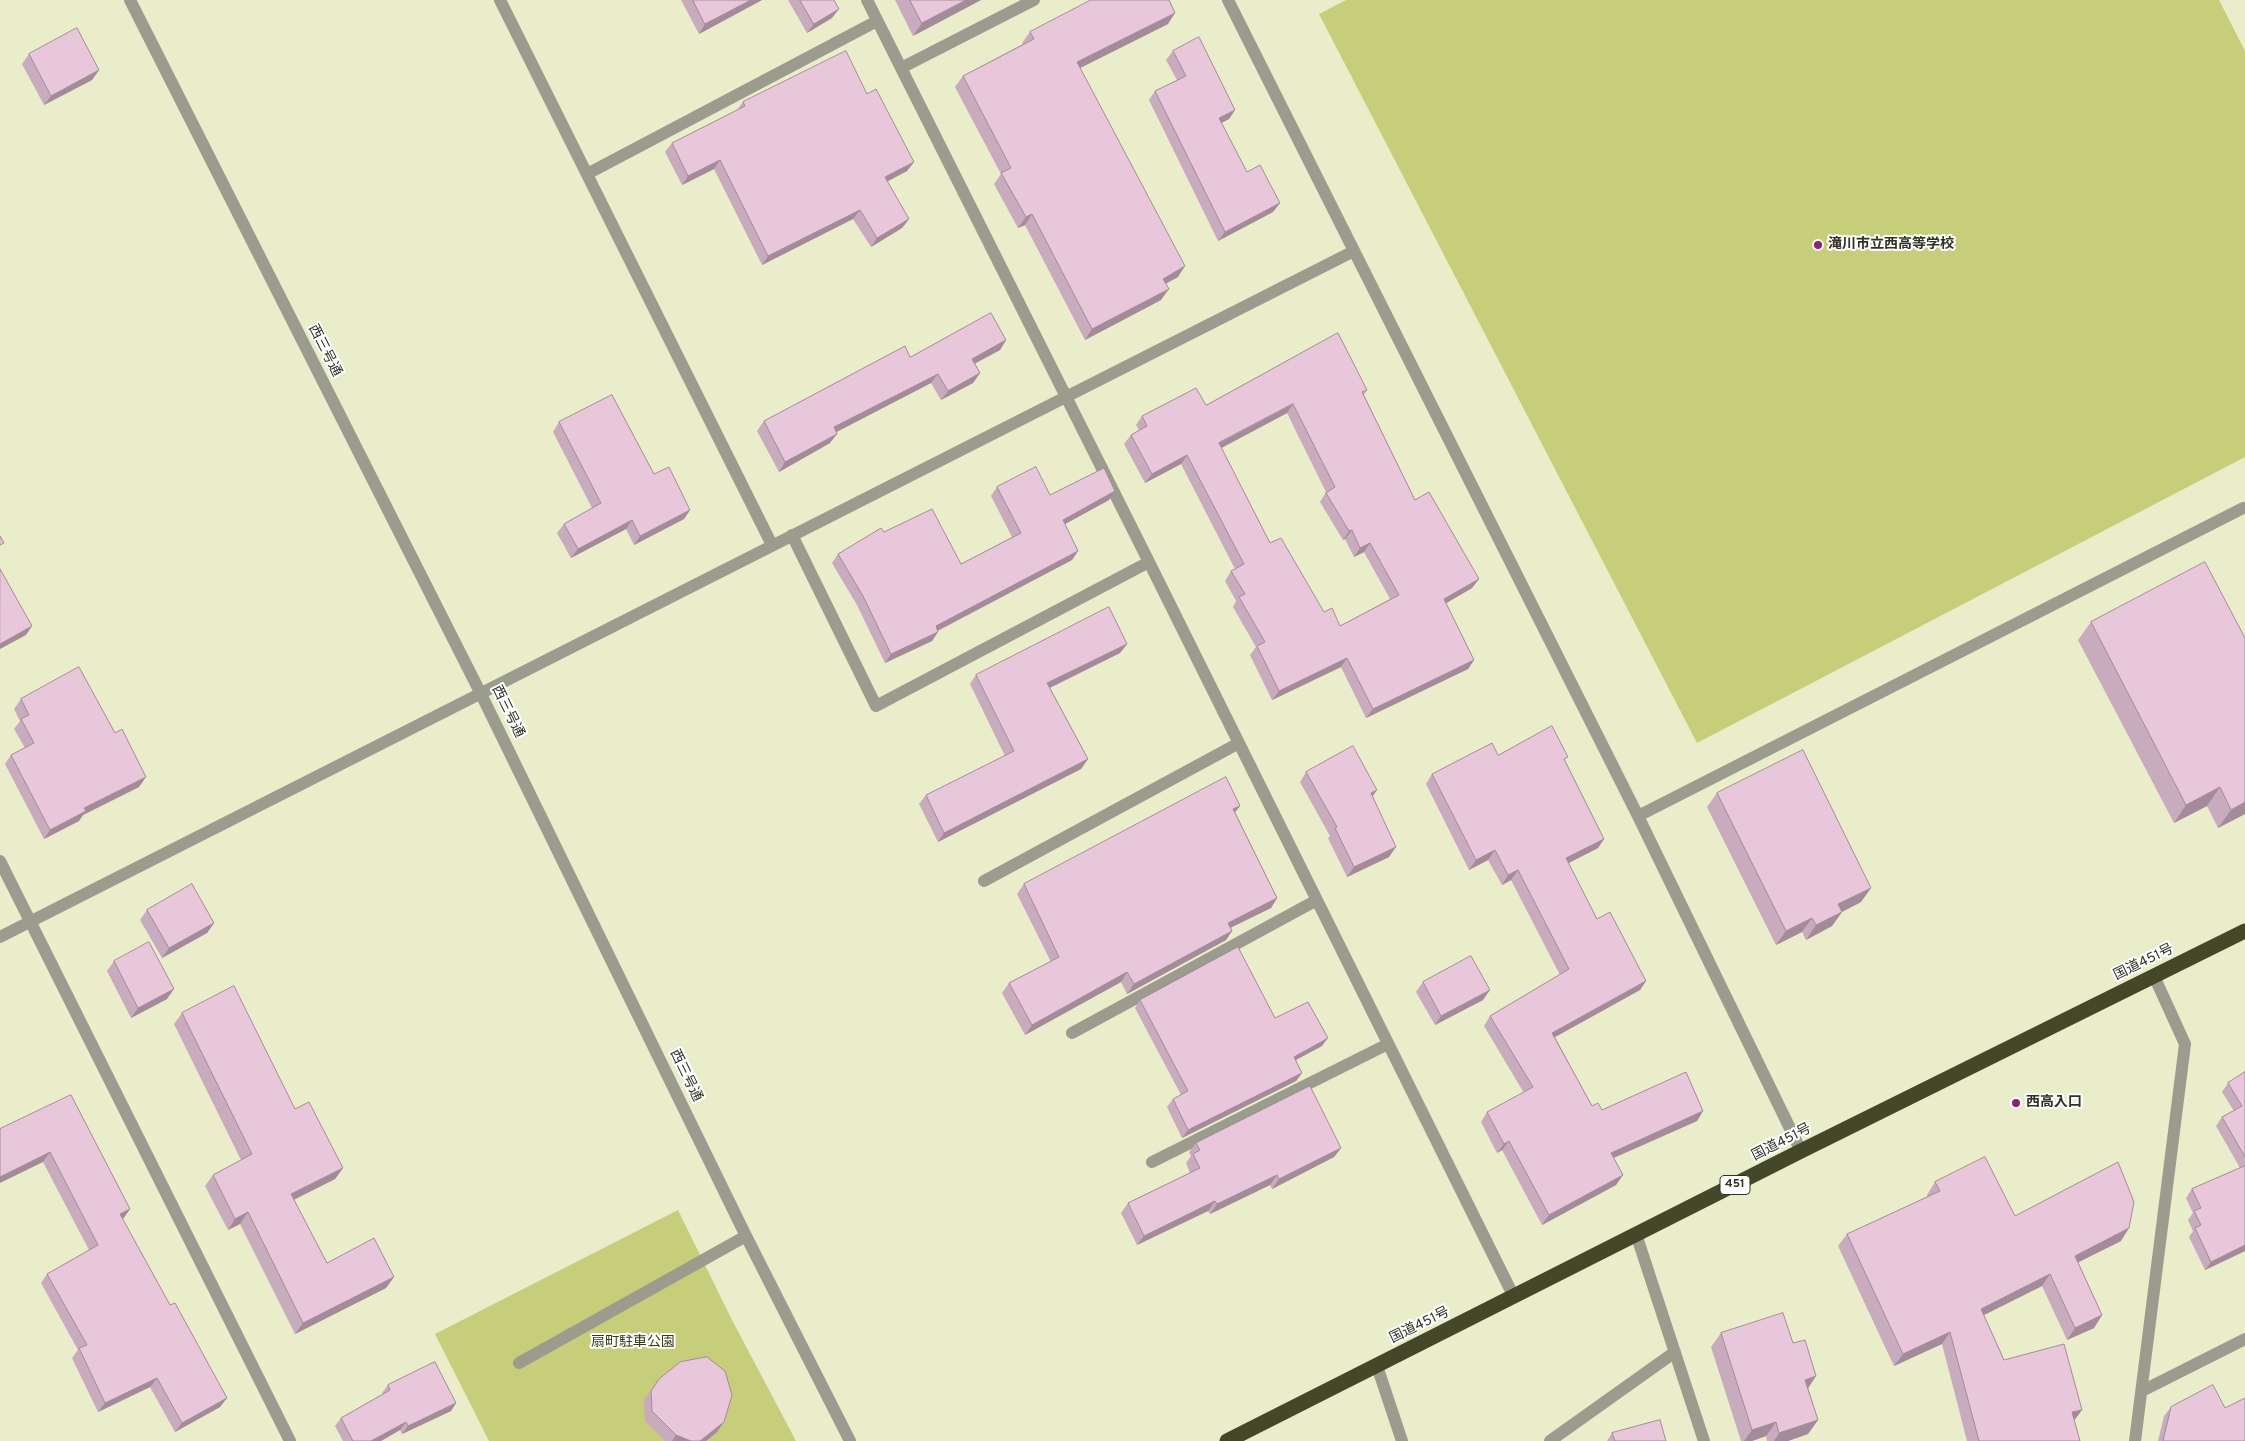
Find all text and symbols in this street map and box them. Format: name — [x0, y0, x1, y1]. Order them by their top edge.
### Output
place label: 滝川市立西高等学校 — [1828, 237, 1954, 253]
marker: 滝川市立西高等学校 — [1812, 239, 1824, 251]
street label: 西三号通 — [304, 322, 344, 380]
street label: 西三号通 — [487, 683, 527, 741]
street label: 国道451号 — [2111, 941, 2177, 985]
street label: 西三号通 — [665, 1047, 705, 1105]
place label: 西高入口 — [2026, 1095, 2082, 1111]
marker: 西高入口 — [2010, 1097, 2022, 1109]
street label: 国道451号 — [1749, 1121, 1815, 1165]
road number: 451 — [1720, 1176, 1750, 1194]
street label: 国道451号 — [1387, 1304, 1453, 1348]
park label: 扇町駐車公園 — [591, 1335, 675, 1351]

